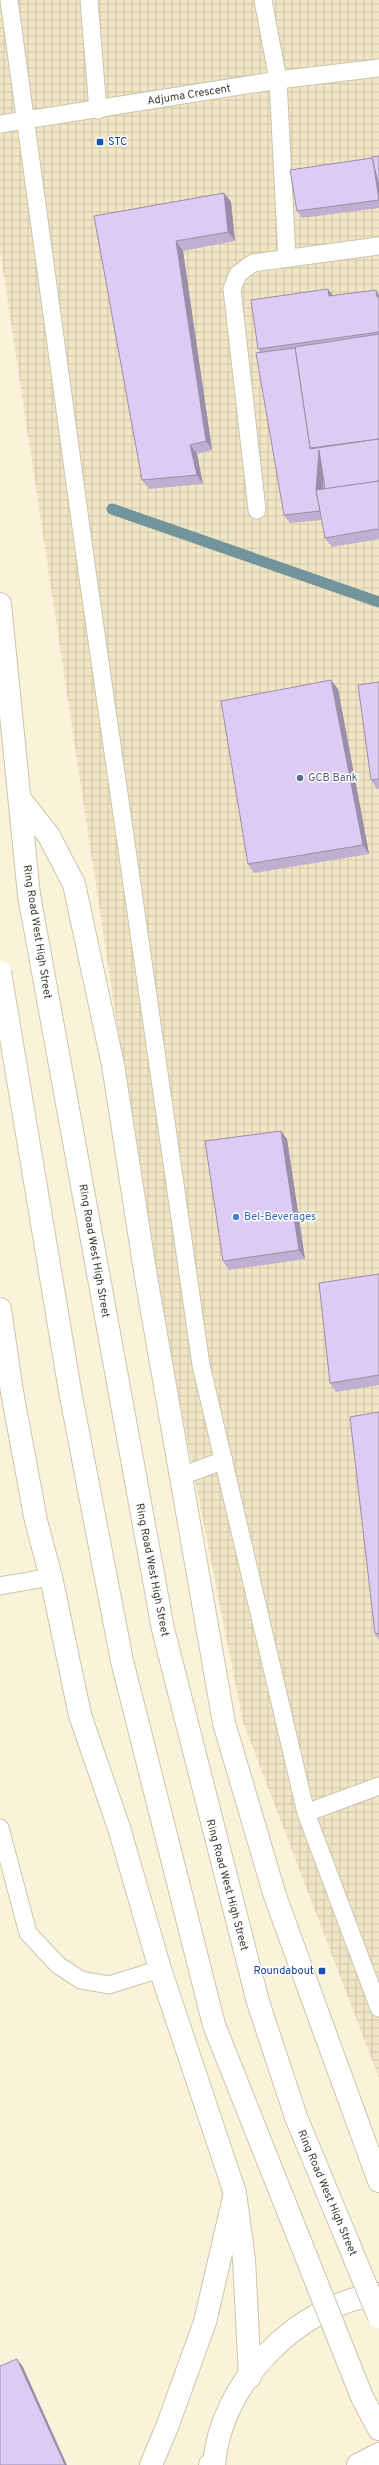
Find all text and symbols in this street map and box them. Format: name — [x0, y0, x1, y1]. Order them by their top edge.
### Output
street label: Adjuma Crescent — [146, 81, 232, 109]
place label: STC — [108, 135, 127, 149]
marker: STC — [95, 137, 105, 147]
place label: GCB Bank — [308, 771, 358, 785]
marker: GCB Bank — [295, 773, 305, 783]
street label: Ring Road West High Street — [19, 864, 55, 1000]
street label: Ring Road West High Street — [75, 1183, 113, 1319]
place label: Bel-Beverages — [244, 1210, 316, 1224]
marker: Bel-Beverages — [231, 1212, 241, 1222]
street label: Ring Road West High Street — [132, 1502, 172, 1638]
street label: Ring Road West High Street — [203, 1818, 251, 1952]
place label: Roundabout — [253, 1964, 314, 1978]
marker: Roundabout — [317, 1966, 327, 1976]
street label: Ring Road West High Street — [294, 2128, 360, 2258]

